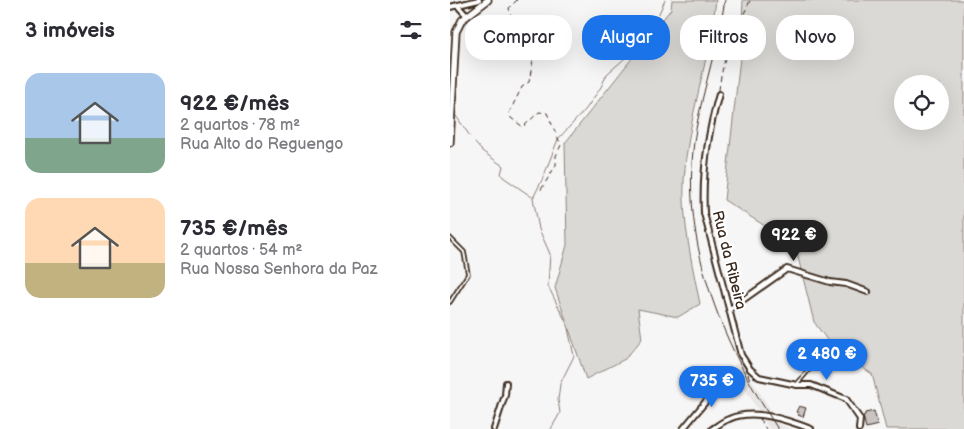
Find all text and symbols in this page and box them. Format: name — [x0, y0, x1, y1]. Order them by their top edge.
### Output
chip: Comprar — [465, 15, 572, 60]
chip: Alugar — [582, 15, 670, 60]
chip: Filtros — [680, 15, 766, 60]
chip: Novo — [776, 15, 854, 60]
icon: filters — [397, 16, 425, 44]
text: 3 imóveis — [25, 18, 115, 43]
map controls — [894, 75, 949, 130]
button: locate — [894, 75, 949, 130]
text: 922 €/mês — [180, 91, 289, 116]
icon: home — [65, 93, 125, 153]
text: 2 quartos · 78 m² — [180, 116, 300, 135]
text: Rua Alto do Reguengo — [180, 135, 343, 154]
street label: Rua da Ribeira — [708, 209, 750, 311]
text: 735 €/mês — [180, 216, 288, 241]
icon: home — [65, 218, 125, 278]
pin: 922 € — [759, 220, 829, 262]
text: 922 € — [772, 226, 816, 245]
text: 2 quartos · 54 m² — [180, 241, 302, 260]
text: Rua Nossa Senhora da Paz — [180, 260, 377, 279]
pin: 2 480 € — [781, 338, 873, 381]
text: 2 480 € — [797, 345, 857, 364]
pin: 735 € — [677, 366, 747, 408]
text: 735 € — [690, 372, 734, 391]

